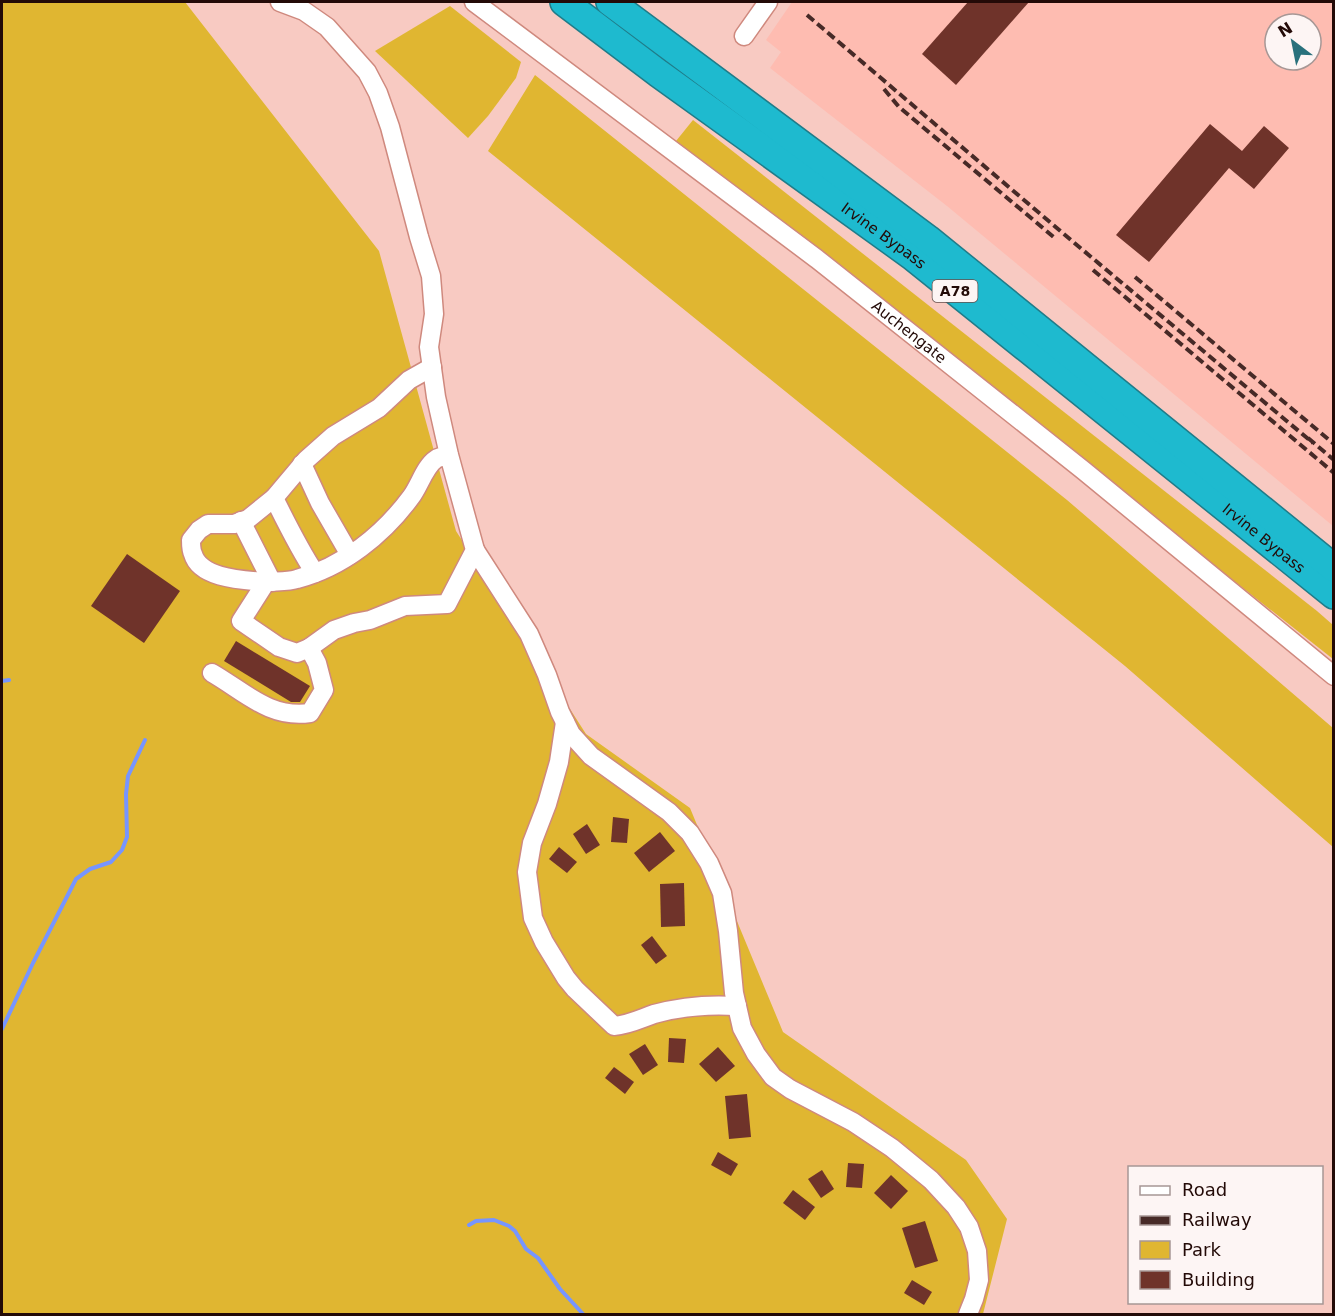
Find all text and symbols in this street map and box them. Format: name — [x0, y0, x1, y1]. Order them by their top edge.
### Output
north arrow — [1263, 12, 1323, 72]
text: N — [1275, 18, 1296, 41]
street label: Irvine Bypass — [838, 199, 930, 273]
road number: A78 — [932, 280, 978, 302]
street label: Auchengate — [868, 297, 950, 367]
street label: Irvine Bypass — [1219, 500, 1309, 577]
legend — [1128, 1166, 1323, 1304]
text: Road — [1182, 1179, 1227, 1200]
text: Railway — [1182, 1209, 1252, 1230]
text: Park — [1182, 1239, 1221, 1260]
text: Building — [1182, 1269, 1255, 1290]

